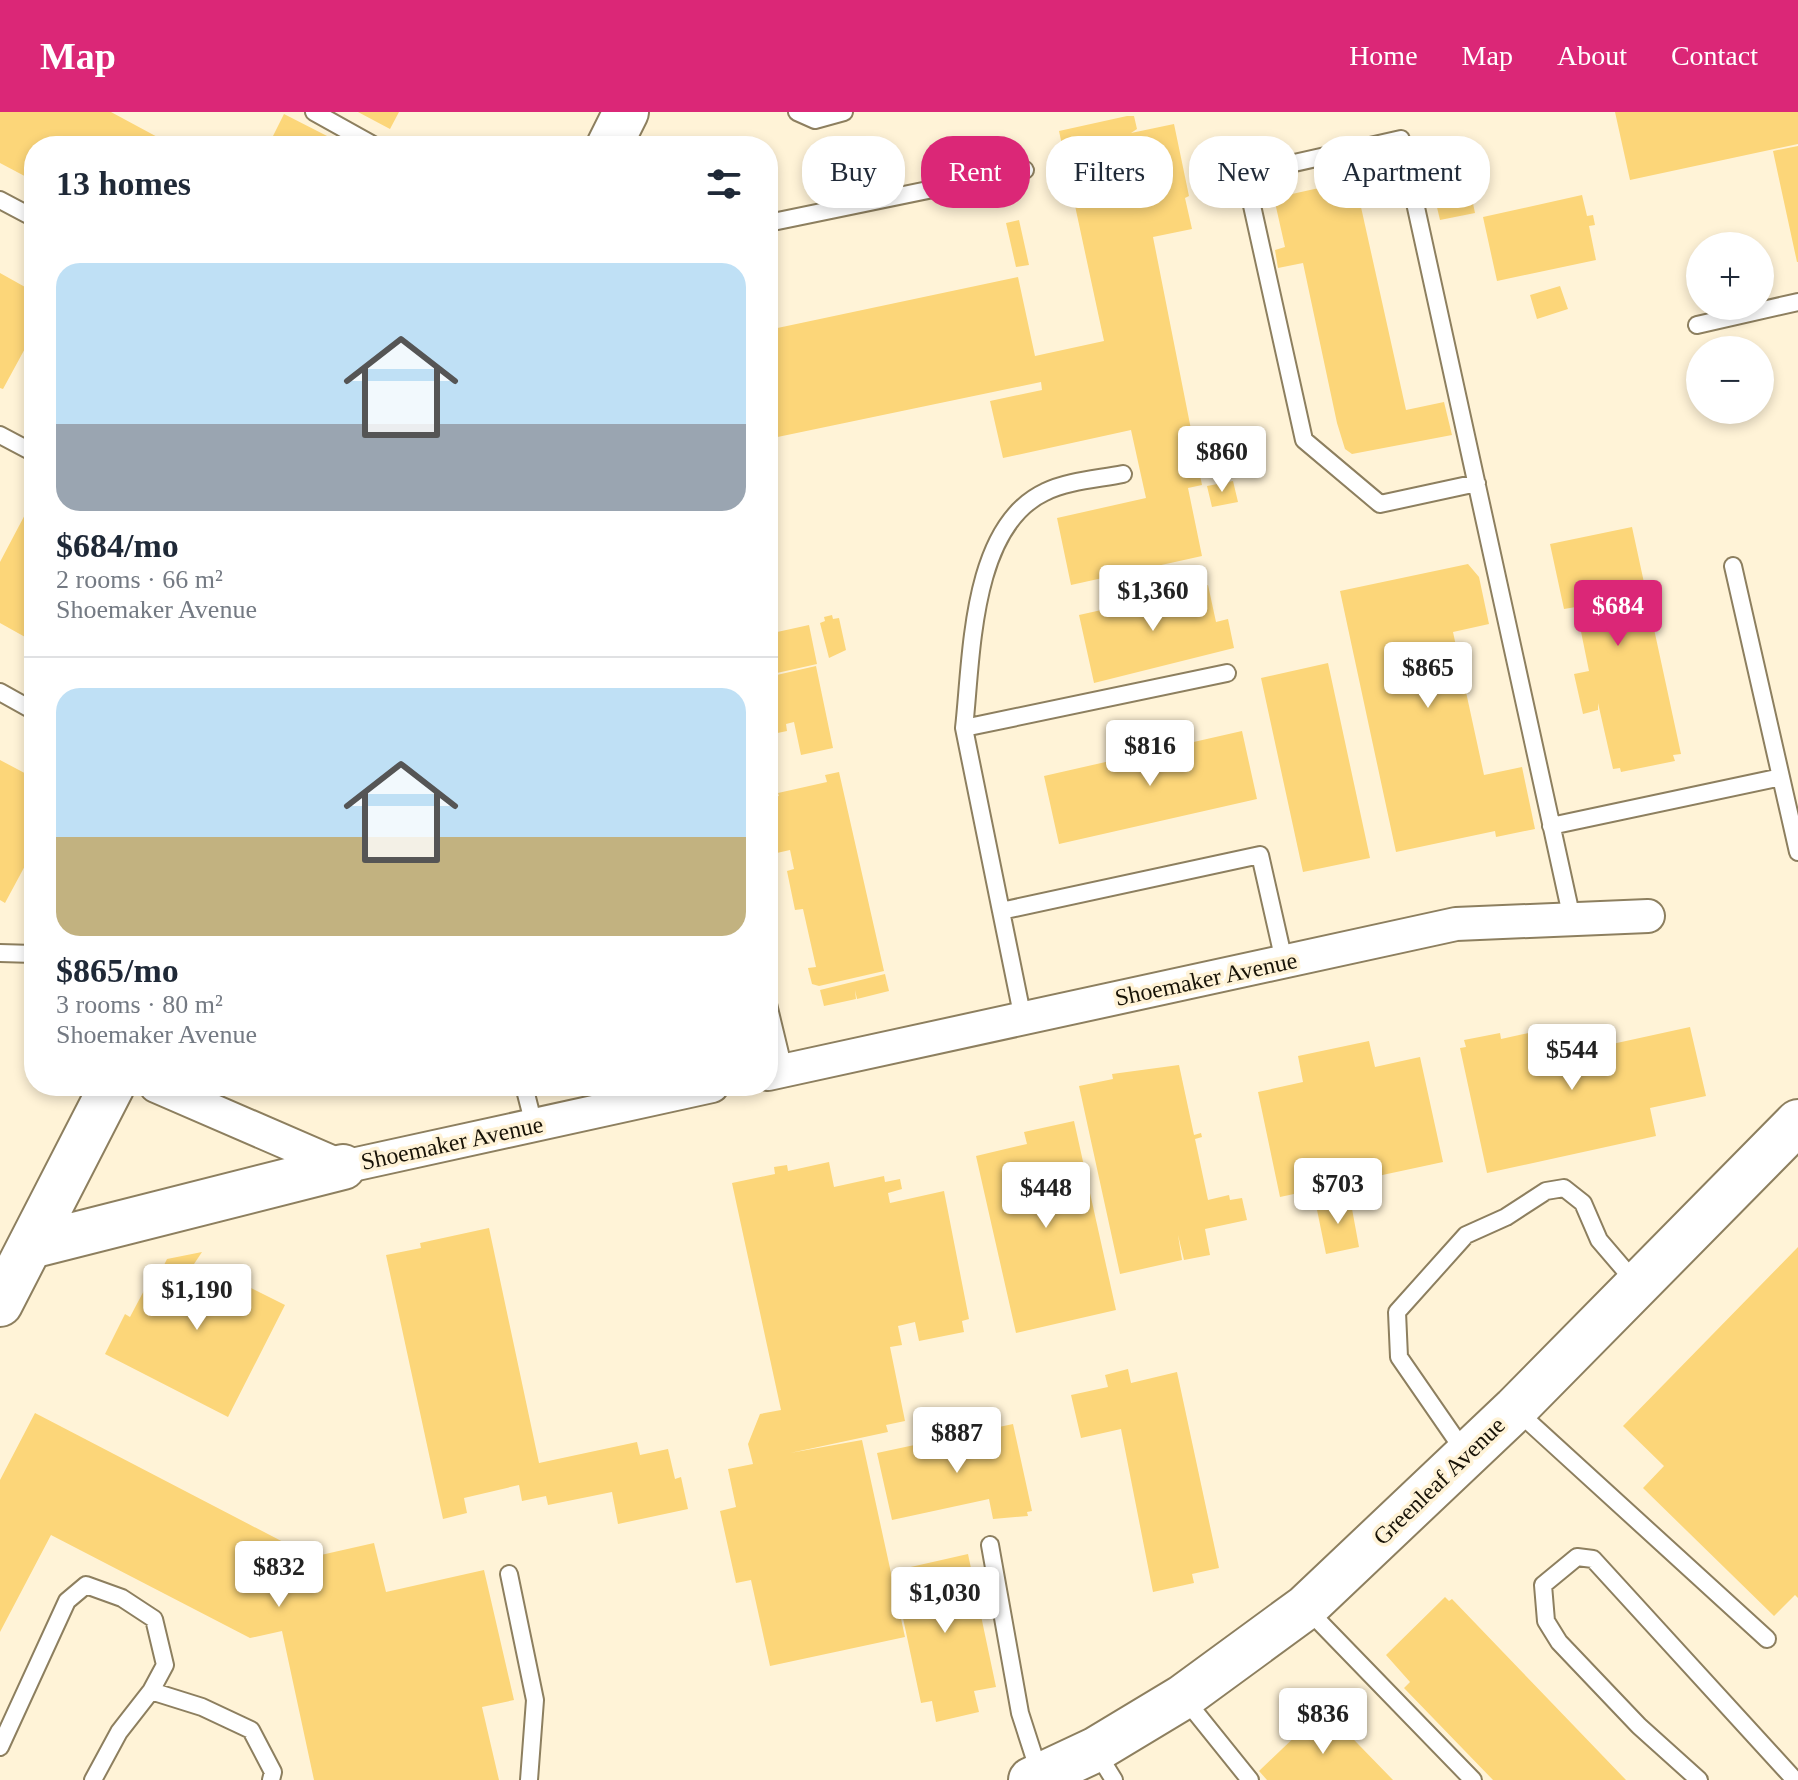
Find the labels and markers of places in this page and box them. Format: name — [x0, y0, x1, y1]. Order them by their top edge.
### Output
pin: $860 — [1175, 426, 1269, 494]
pin: $1,360 — [1088, 565, 1218, 633]
pin: $684 — [1571, 580, 1665, 648]
pin: $865 — [1381, 642, 1475, 710]
pin: $816 — [1103, 720, 1197, 788]
pin: $544 — [1525, 1024, 1619, 1092]
pin: $703 — [1291, 1158, 1385, 1226]
pin: $448 — [999, 1162, 1093, 1230]
pin: $1,190 — [132, 1264, 262, 1332]
pin: $887 — [910, 1407, 1004, 1475]
pin: $832 — [232, 1541, 326, 1609]
pin: $1,030 — [880, 1567, 1010, 1635]
pin: $836 — [1276, 1688, 1370, 1756]

